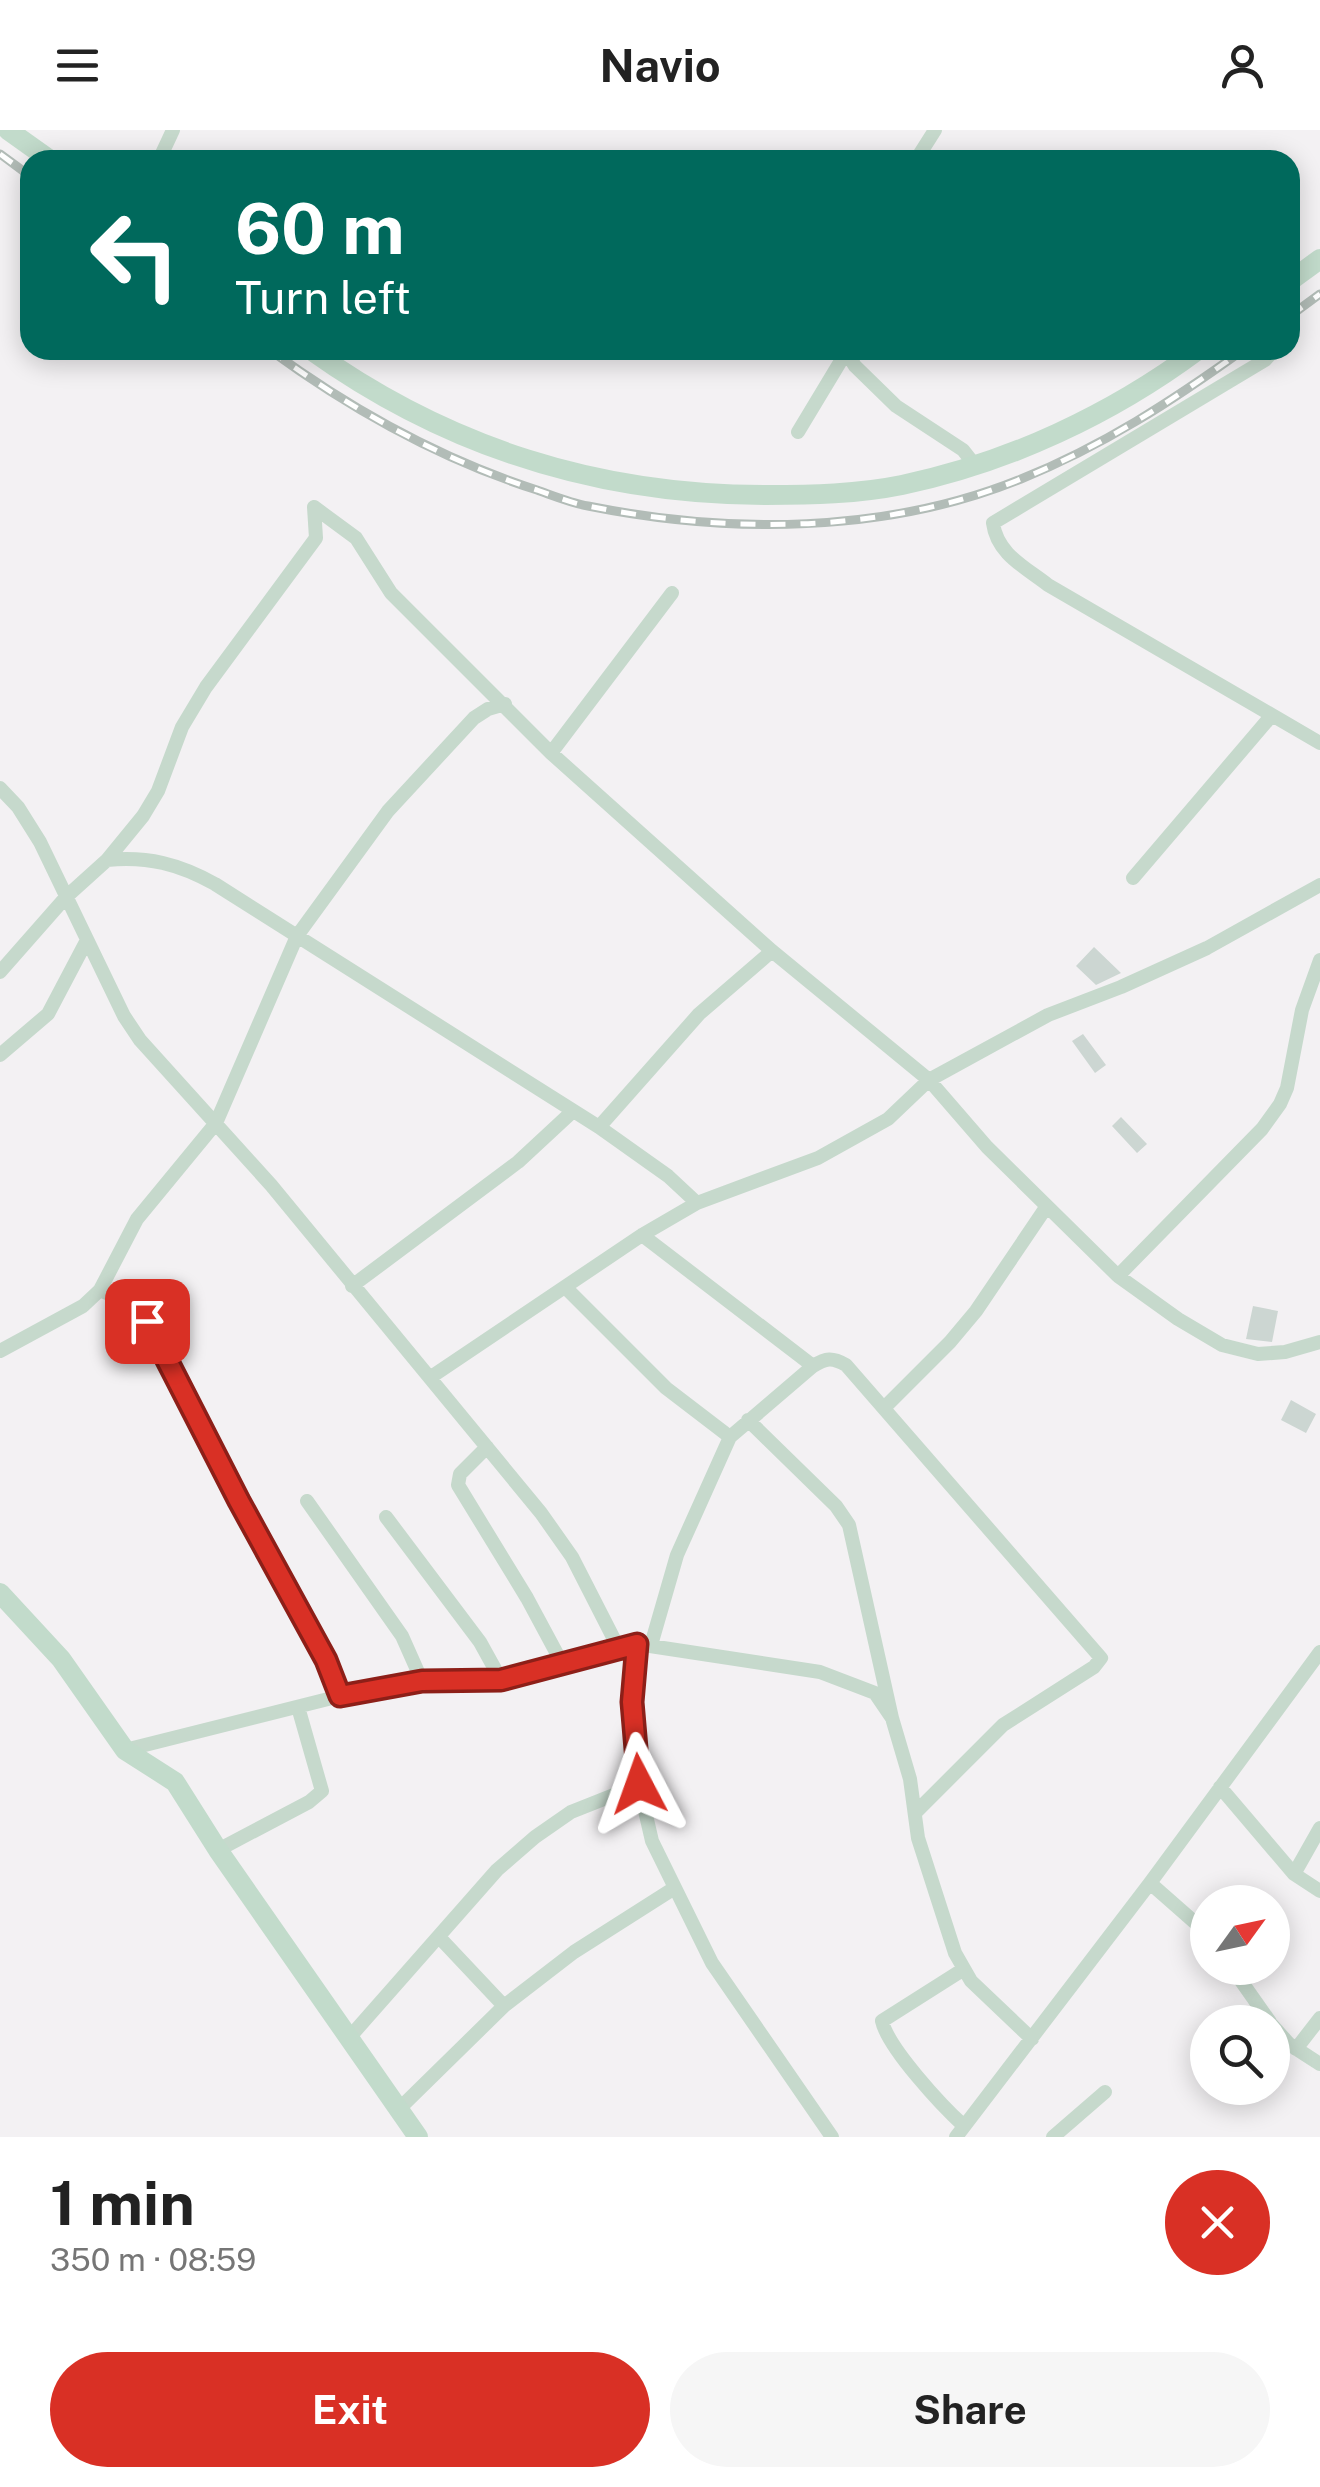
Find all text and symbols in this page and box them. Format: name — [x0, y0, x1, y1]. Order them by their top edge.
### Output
icon: menu — [50, 38, 105, 93]
icon: person — [1215, 38, 1270, 93]
text: Navio — [599, 39, 721, 92]
text: 60 m — [235, 187, 405, 270]
icon: left — [70, 190, 200, 320]
text: Turn left — [235, 271, 411, 324]
pin — [105, 1279, 190, 1364]
icon: arrive — [120, 1294, 175, 1349]
position arrow — [587, 1732, 691, 1836]
north arrow — [1190, 1885, 1290, 1985]
map controls — [1190, 1885, 1290, 2105]
button: search — [1190, 2005, 1290, 2105]
text: 1 min — [50, 2168, 195, 2239]
button: close — [1165, 2170, 1270, 2275]
text: 350 m · 08:59 — [50, 2241, 256, 2278]
button: Exit — [50, 2352, 650, 2467]
button: Share — [670, 2352, 1270, 2467]

